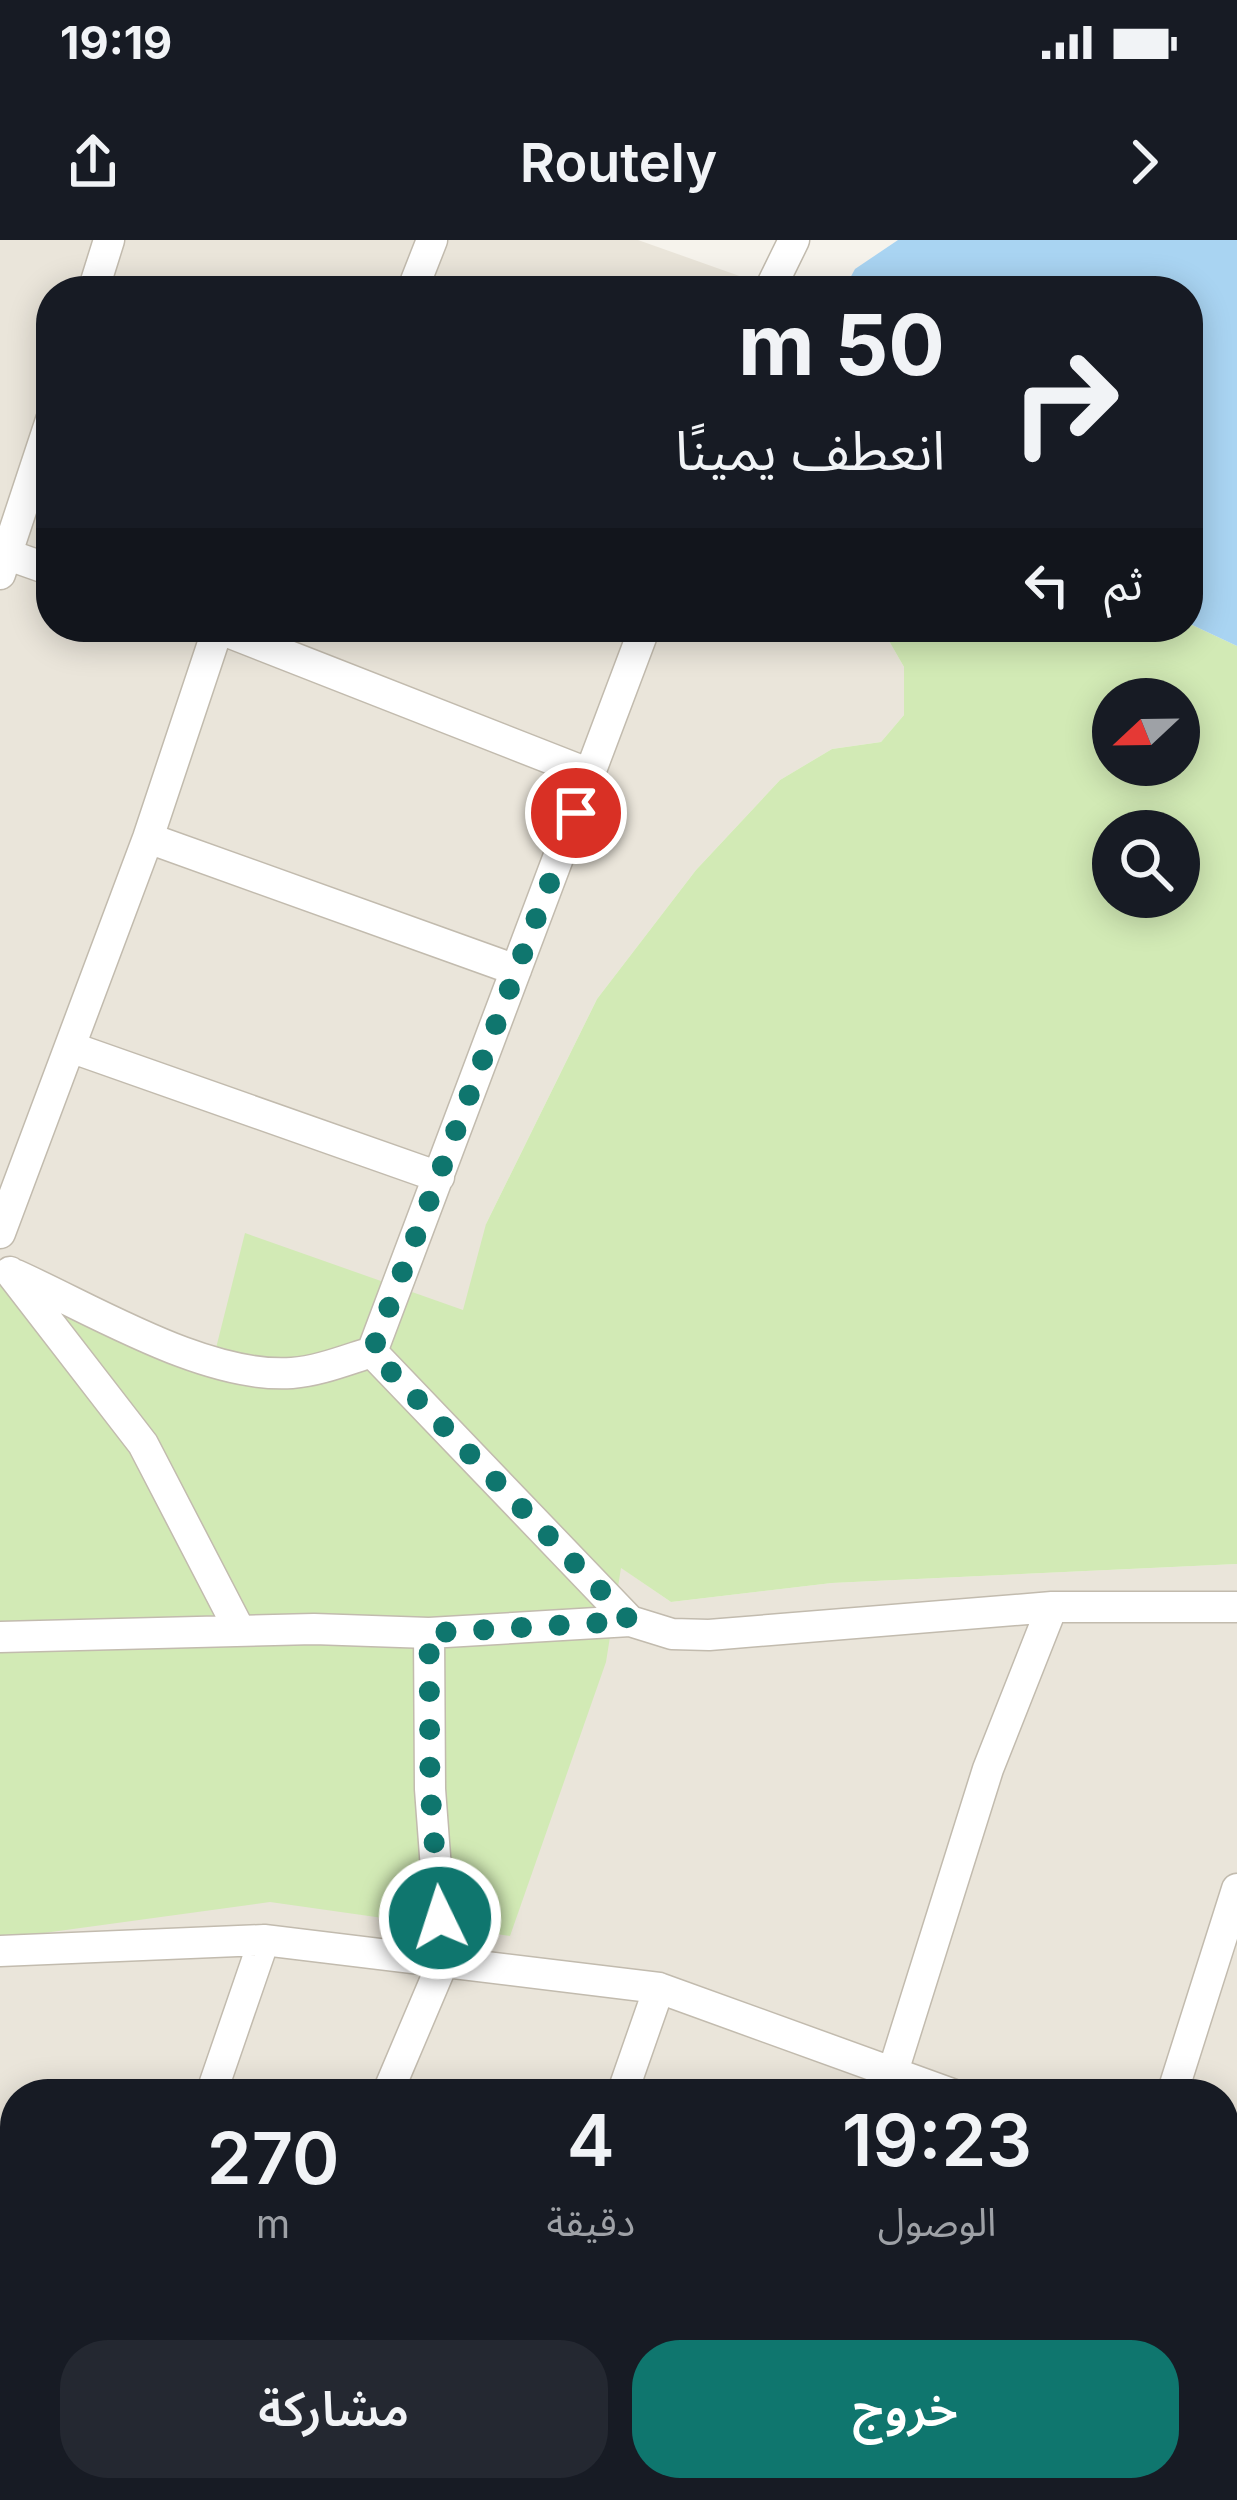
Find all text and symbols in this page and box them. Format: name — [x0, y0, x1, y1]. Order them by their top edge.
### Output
text: 19:19 — [60, 15, 172, 70]
icon: share — [60, 129, 126, 195]
icon: forward — [1111, 129, 1177, 195]
text: Routely — [520, 130, 717, 195]
text: 50 m — [738, 294, 945, 395]
icon: right — [987, 324, 1143, 480]
text: انعطف يمينًا — [675, 418, 945, 483]
icon: left — [1014, 552, 1080, 618]
text: ثم — [1104, 556, 1143, 611]
north arrow — [1092, 678, 1200, 786]
map controls — [1092, 678, 1200, 918]
pin — [525, 762, 627, 864]
icon: arrive — [543, 780, 609, 846]
button: search — [1092, 810, 1200, 918]
position arrow — [377, 1855, 503, 1981]
text: 4 — [567, 2096, 615, 2183]
text: 19:23 — [842, 2096, 1032, 2183]
text: 270 — [207, 2114, 340, 2201]
text: دقيقة — [546, 2198, 635, 2245]
text: الوصول — [878, 2198, 996, 2245]
text: m — [256, 2200, 290, 2247]
button: مشاركة — [60, 2340, 608, 2478]
button: خروج — [632, 2340, 1179, 2478]

